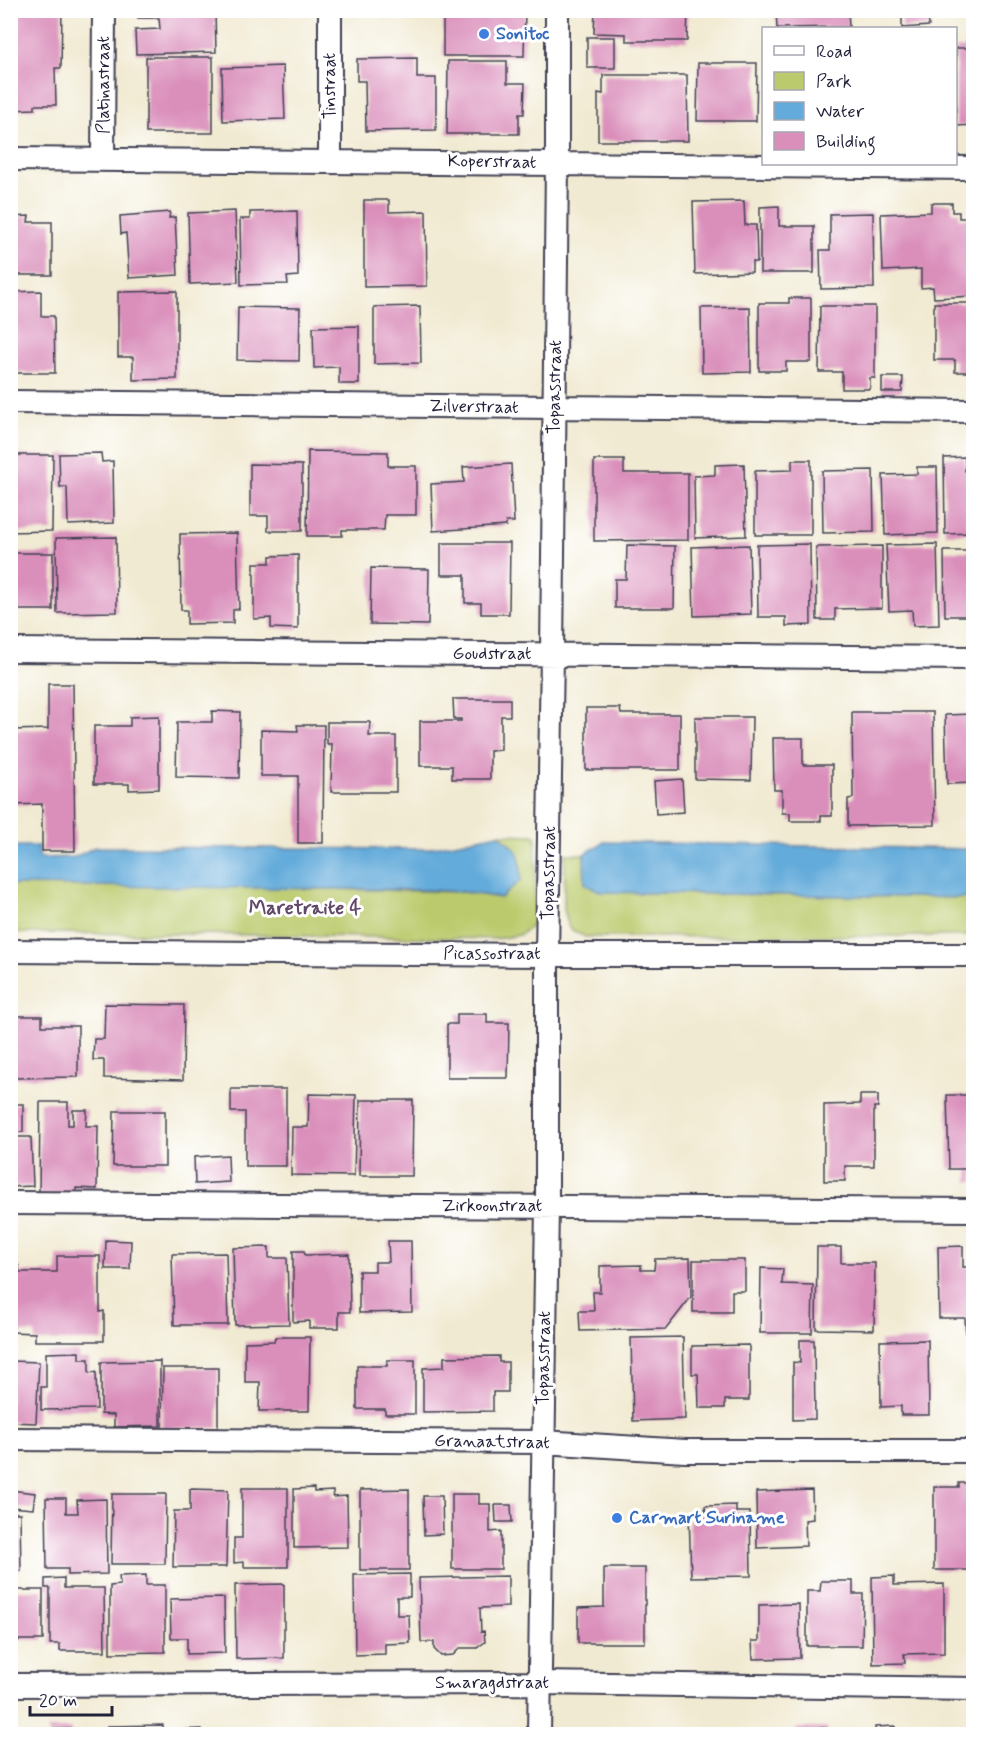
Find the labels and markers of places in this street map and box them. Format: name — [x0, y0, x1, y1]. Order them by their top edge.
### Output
place label: Sonitoc — [496, 22, 550, 46]
marker: Sonitoc — [477, 27, 491, 41]
place label: Carmart Suriname — [629, 1506, 785, 1530]
marker: Carmart Suriname — [610, 1511, 624, 1525]

